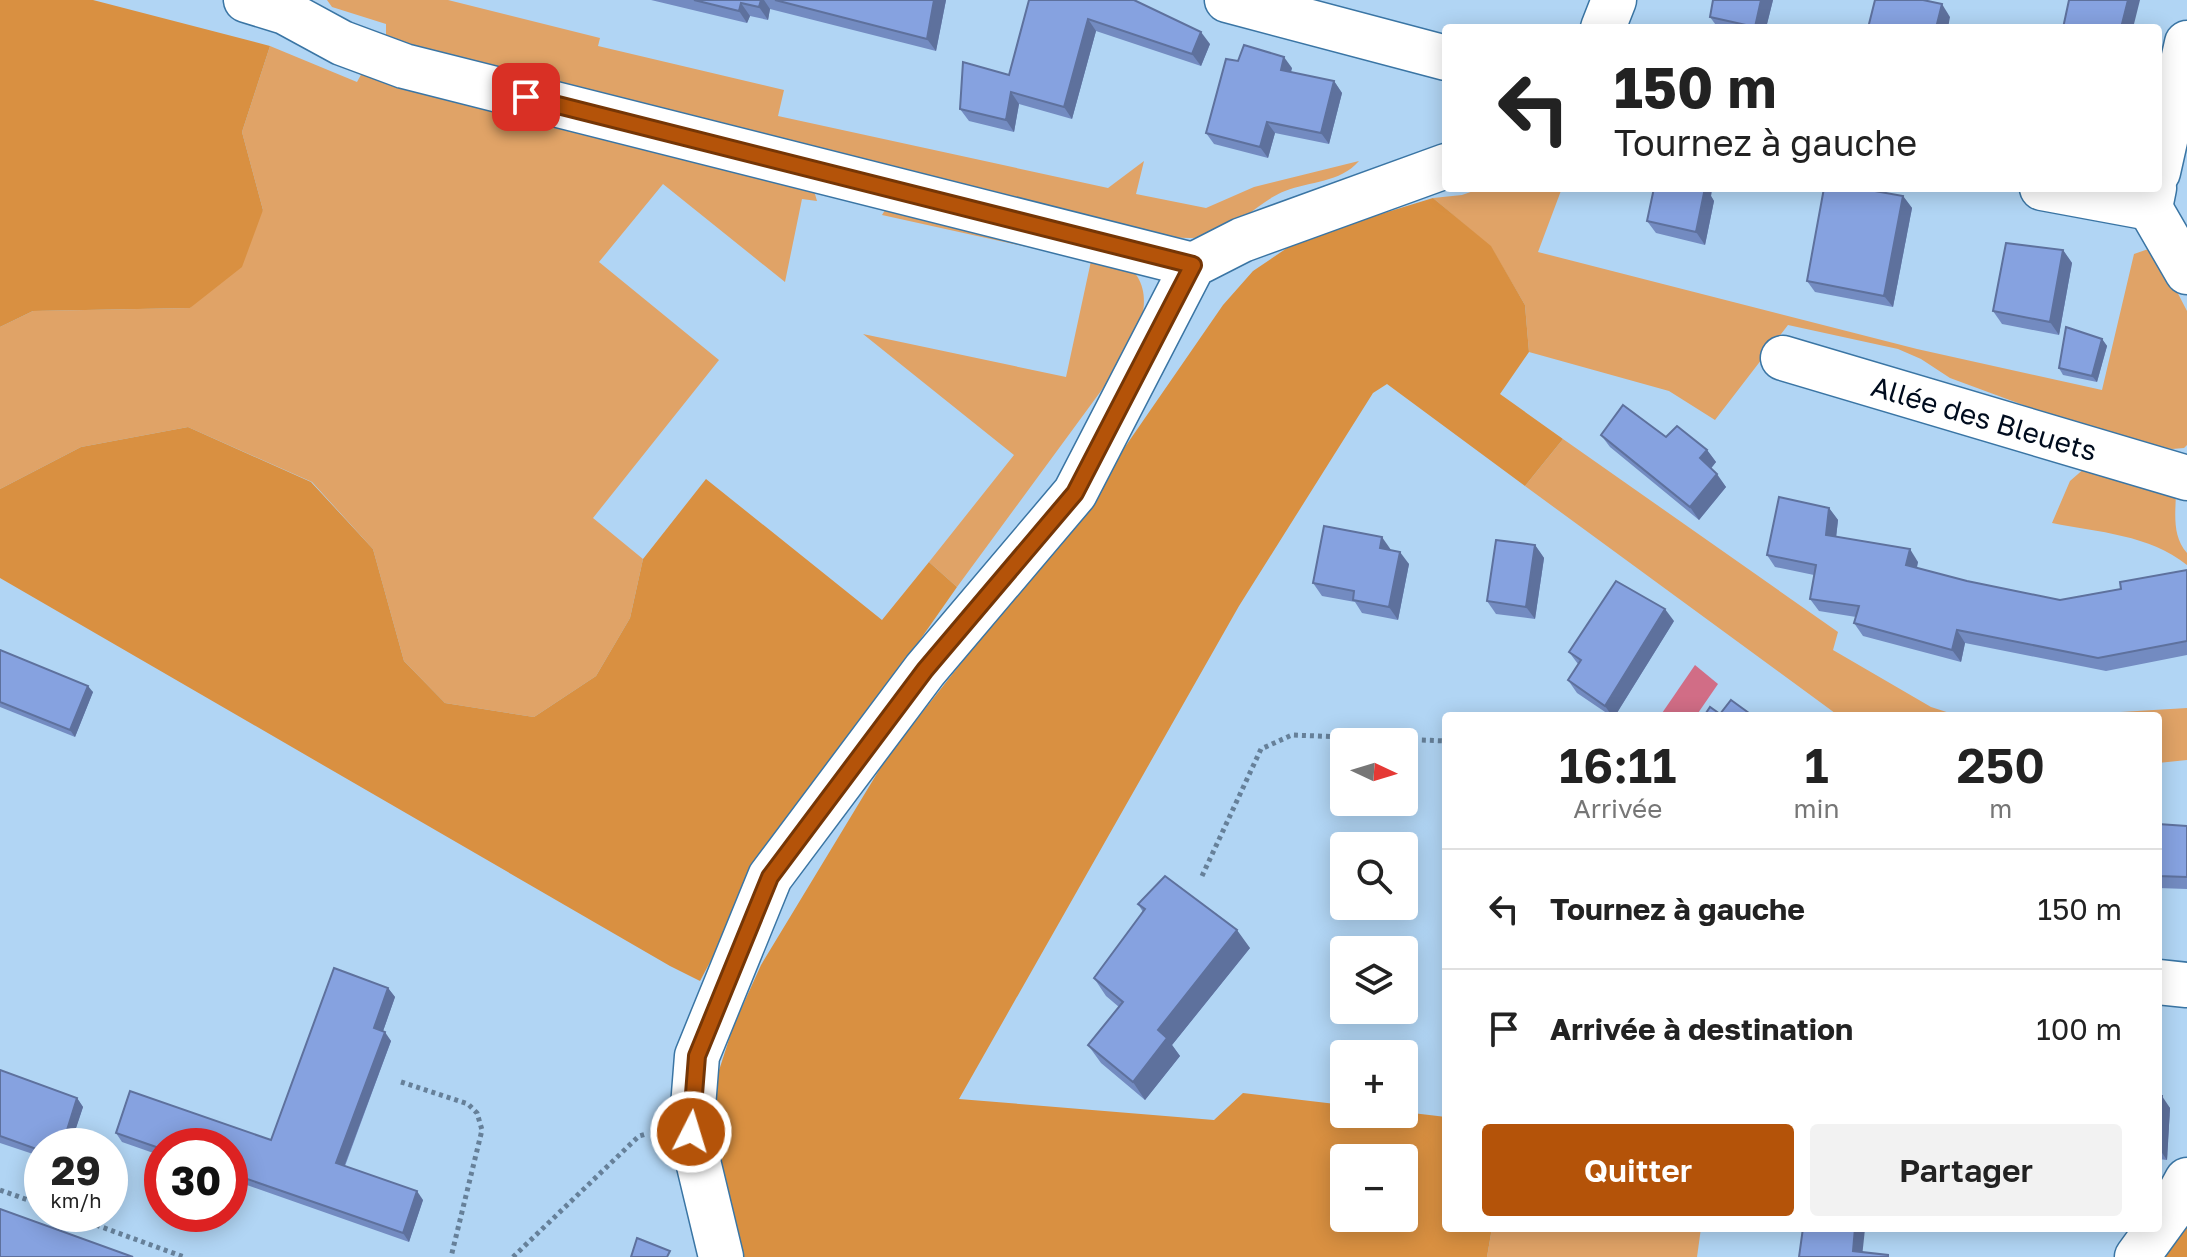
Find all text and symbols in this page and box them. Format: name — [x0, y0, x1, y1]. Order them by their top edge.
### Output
text: 150 m — [1614, 53, 1776, 120]
icon: left — [1482, 56, 1586, 160]
pin — [492, 63, 560, 131]
icon: arrive — [504, 75, 548, 119]
text: Tournez à gauche — [1614, 121, 1917, 164]
street label: Allée des Bleuets — [1868, 369, 2101, 467]
north arrow — [1330, 728, 1418, 816]
map controls — [1330, 728, 1418, 1232]
text: 16:11 — [1559, 736, 1677, 794]
text: 1 — [1804, 736, 1829, 794]
text: 250 — [1957, 736, 2045, 794]
text: Arrivée — [1573, 793, 1662, 824]
text: min — [1794, 793, 1840, 824]
text: m — [1989, 793, 2012, 824]
button: search — [1330, 832, 1418, 920]
icon: left — [1482, 887, 1526, 931]
text: Tournez à gauche — [1550, 891, 1805, 927]
text: 150 m — [2037, 891, 2122, 927]
button: layers — [1330, 936, 1418, 1024]
icon: arrive — [1482, 1007, 1526, 1051]
text: Arrivée à destination — [1550, 1011, 1853, 1047]
text: 100 m — [2036, 1011, 2122, 1047]
button: + — [1330, 1040, 1418, 1128]
position arrow — [649, 1090, 733, 1174]
button: Quitter — [1482, 1124, 1794, 1216]
button: Partager — [1810, 1124, 2122, 1216]
speed limit sign: 30 — [144, 1128, 248, 1232]
button: − — [1330, 1144, 1418, 1232]
text: 29 — [51, 1146, 101, 1194]
text: km/h — [51, 1188, 101, 1212]

